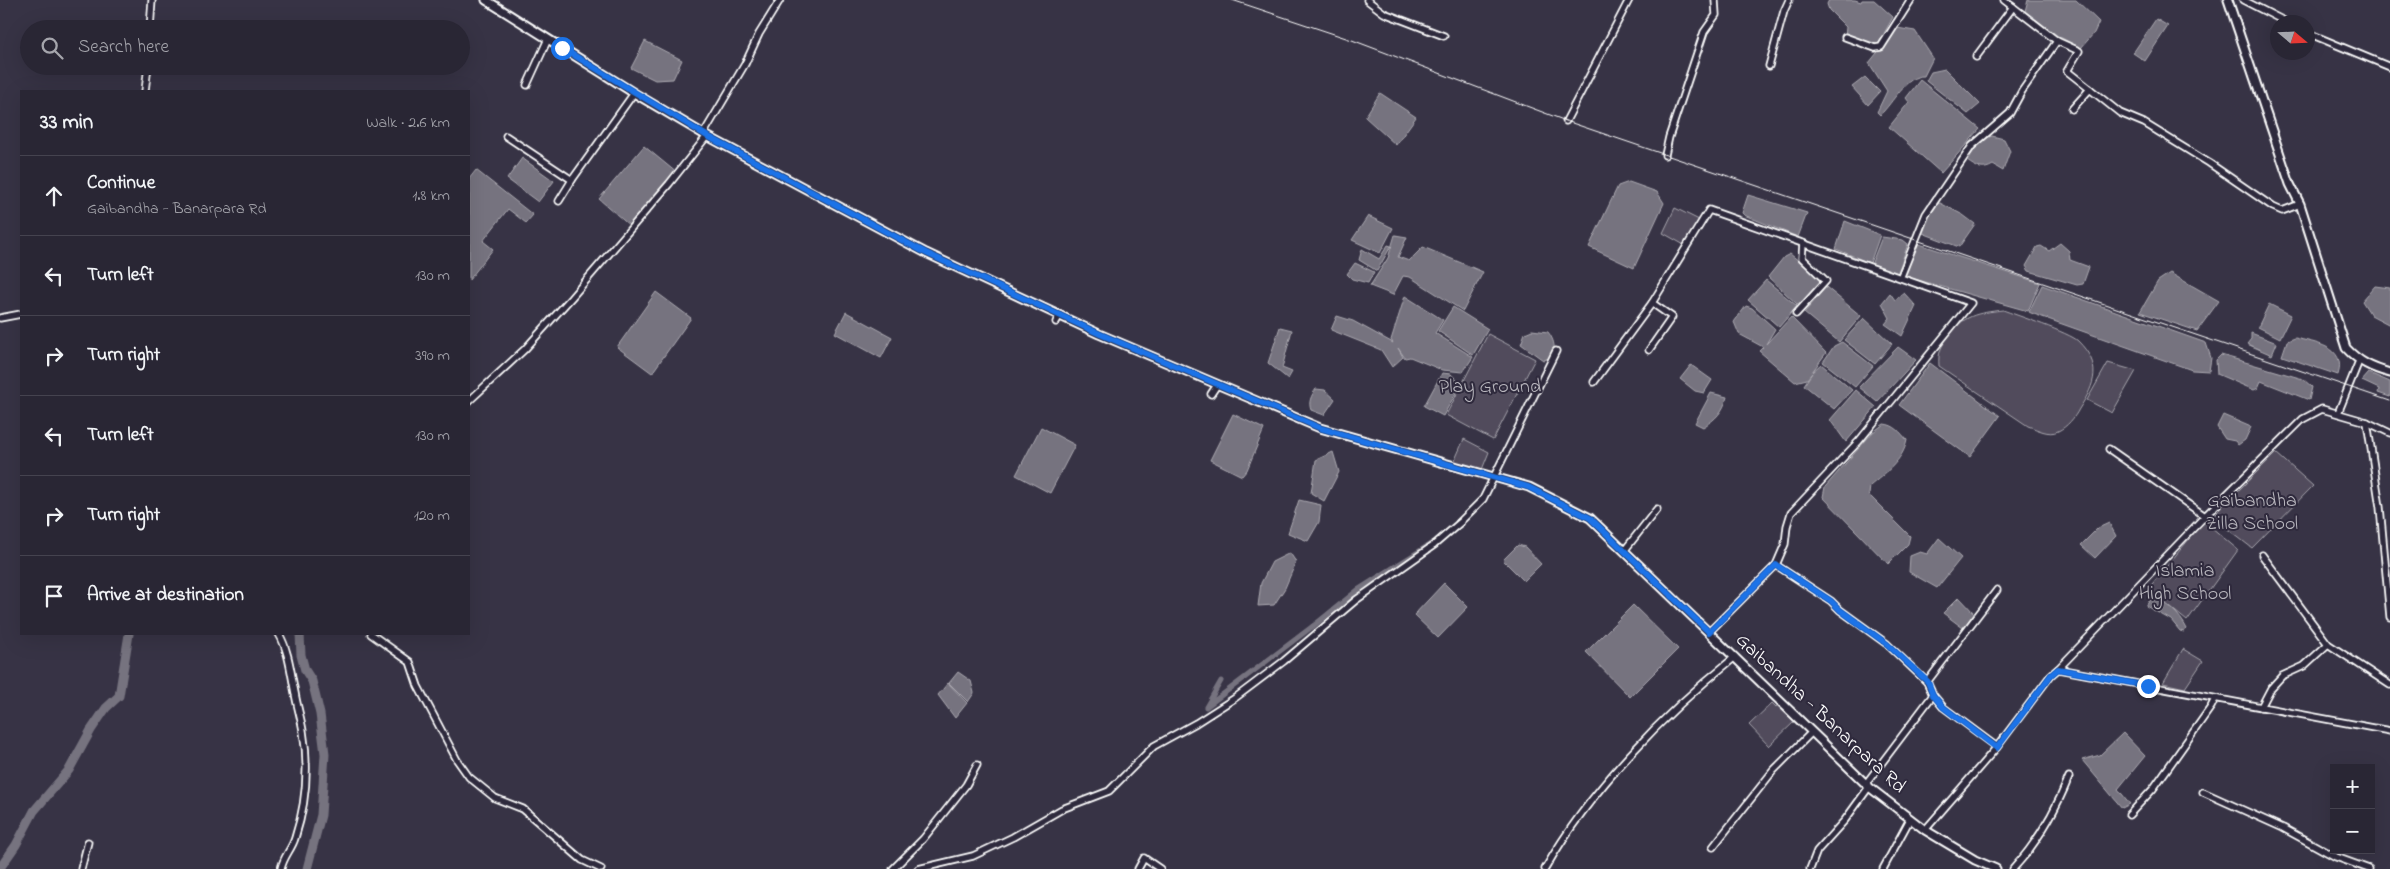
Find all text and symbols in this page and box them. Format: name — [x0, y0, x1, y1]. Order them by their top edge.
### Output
north arrow — [2270, 15, 2315, 60]
search box — [20, 20, 470, 75]
icon: search — [38, 34, 66, 62]
text: Search here — [78, 34, 169, 61]
route start — [551, 37, 574, 60]
text: 33 min — [40, 108, 93, 138]
text: Walk · 2.6 km — [366, 111, 450, 135]
text: Continue — [87, 170, 155, 197]
icon: ahead — [40, 182, 68, 210]
text: 1.8 km — [412, 184, 450, 208]
text: Gaibandha - Banarpara Rd — [87, 197, 266, 221]
icon: left — [40, 262, 68, 290]
text: Turn left — [87, 262, 154, 289]
text: 130 m — [415, 264, 450, 288]
icon: right — [40, 342, 68, 370]
text: Turn right — [87, 342, 160, 369]
text: 390 m — [415, 344, 450, 368]
park label: Play Ground — [1439, 373, 1541, 402]
icon: left — [40, 422, 68, 450]
text: Turn left — [87, 422, 154, 449]
text: 130 m — [415, 424, 450, 448]
park label: Gaibandha Zilla School — [2206, 487, 2298, 539]
icon: right — [40, 502, 68, 530]
text: Turn right — [87, 502, 160, 529]
text: 120 m — [414, 504, 450, 528]
park label: Islamia High School — [2139, 557, 2231, 610]
icon: arrive — [40, 582, 68, 610]
text: Arrive at destination — [87, 582, 244, 609]
street label: Gaibandha - Banarpara Rd — [1728, 627, 1912, 801]
route end — [2137, 675, 2160, 698]
map controls — [2330, 764, 2375, 854]
button: + — [2330, 764, 2375, 809]
button: − — [2330, 809, 2375, 854]

